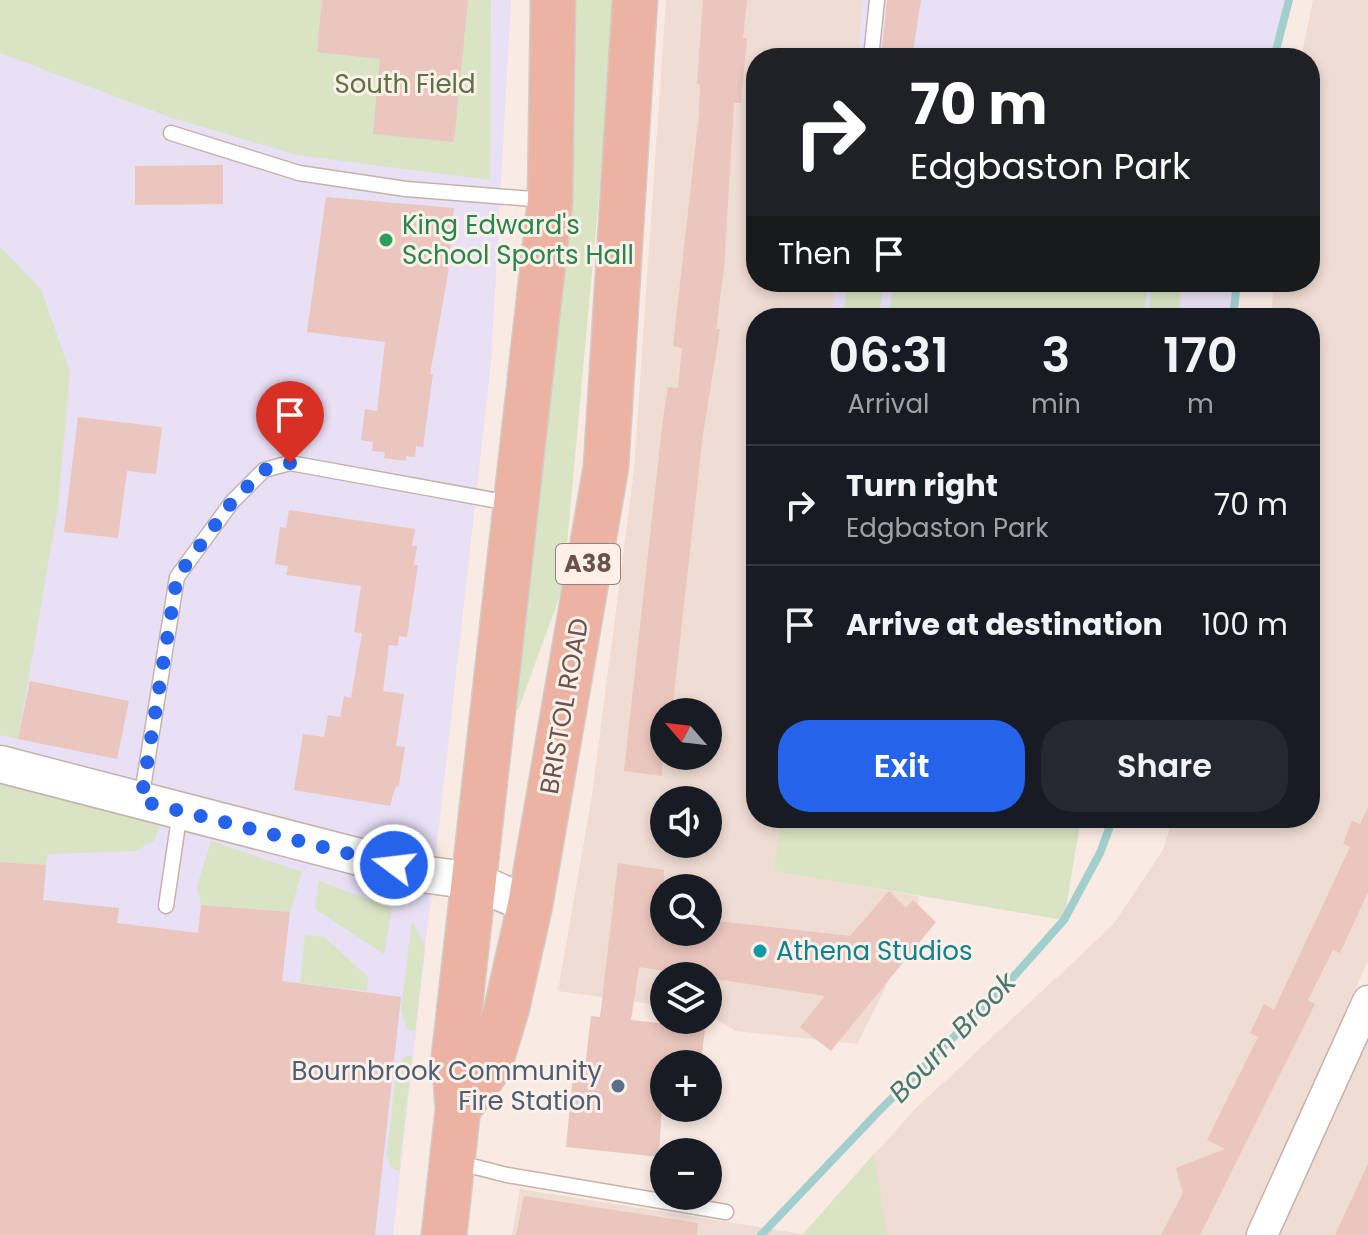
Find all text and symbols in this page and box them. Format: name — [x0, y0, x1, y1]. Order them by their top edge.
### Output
text: 70 m — [910, 65, 1048, 144]
park label: South Field — [334, 66, 476, 102]
icon: right — [778, 80, 882, 184]
text: Edgbaston Park — [910, 141, 1191, 192]
place label: King Edward's School Sports Hall — [402, 207, 634, 273]
marker: King Edward's School Sports Hall — [377, 231, 395, 249]
text: Then — [778, 232, 851, 275]
icon: arrive — [867, 232, 911, 276]
text: 06:31 — [828, 322, 949, 389]
text: 3 — [1041, 322, 1070, 389]
text: 170 — [1163, 322, 1238, 389]
pin — [256, 381, 324, 463]
text: Arrival — [848, 386, 929, 422]
text: min — [1031, 386, 1081, 422]
text: m — [1187, 386, 1214, 422]
icon: arrive — [268, 393, 312, 437]
text: Turn right — [846, 464, 998, 507]
icon: right — [778, 483, 822, 527]
text: 70 m — [1214, 483, 1288, 526]
text: Edgbaston Park — [846, 510, 1049, 546]
road number: A38 — [556, 544, 620, 584]
icon: arrive — [778, 603, 822, 647]
text: Arrive at destination — [846, 603, 1163, 646]
text: 100 m — [1202, 603, 1288, 646]
street label: BRISTOL ROAD — [531, 615, 597, 797]
north arrow — [650, 698, 722, 770]
map controls — [650, 698, 722, 1210]
button: Exit — [778, 720, 1025, 812]
button: Share — [1041, 720, 1288, 812]
button: sound — [650, 786, 722, 858]
position arrow — [352, 823, 436, 907]
button: search — [650, 874, 722, 946]
place label: Athena Studios — [776, 933, 972, 969]
marker: Athena Studios — [751, 942, 769, 960]
button: layers — [650, 962, 722, 1034]
water label: Bourn Brook — [880, 962, 1026, 1111]
button: + — [650, 1050, 722, 1122]
place label: Bournbrook Community Fire Station — [292, 1053, 602, 1119]
marker: Bournbrook Community Fire Station — [609, 1077, 627, 1095]
button: − — [650, 1138, 722, 1210]

